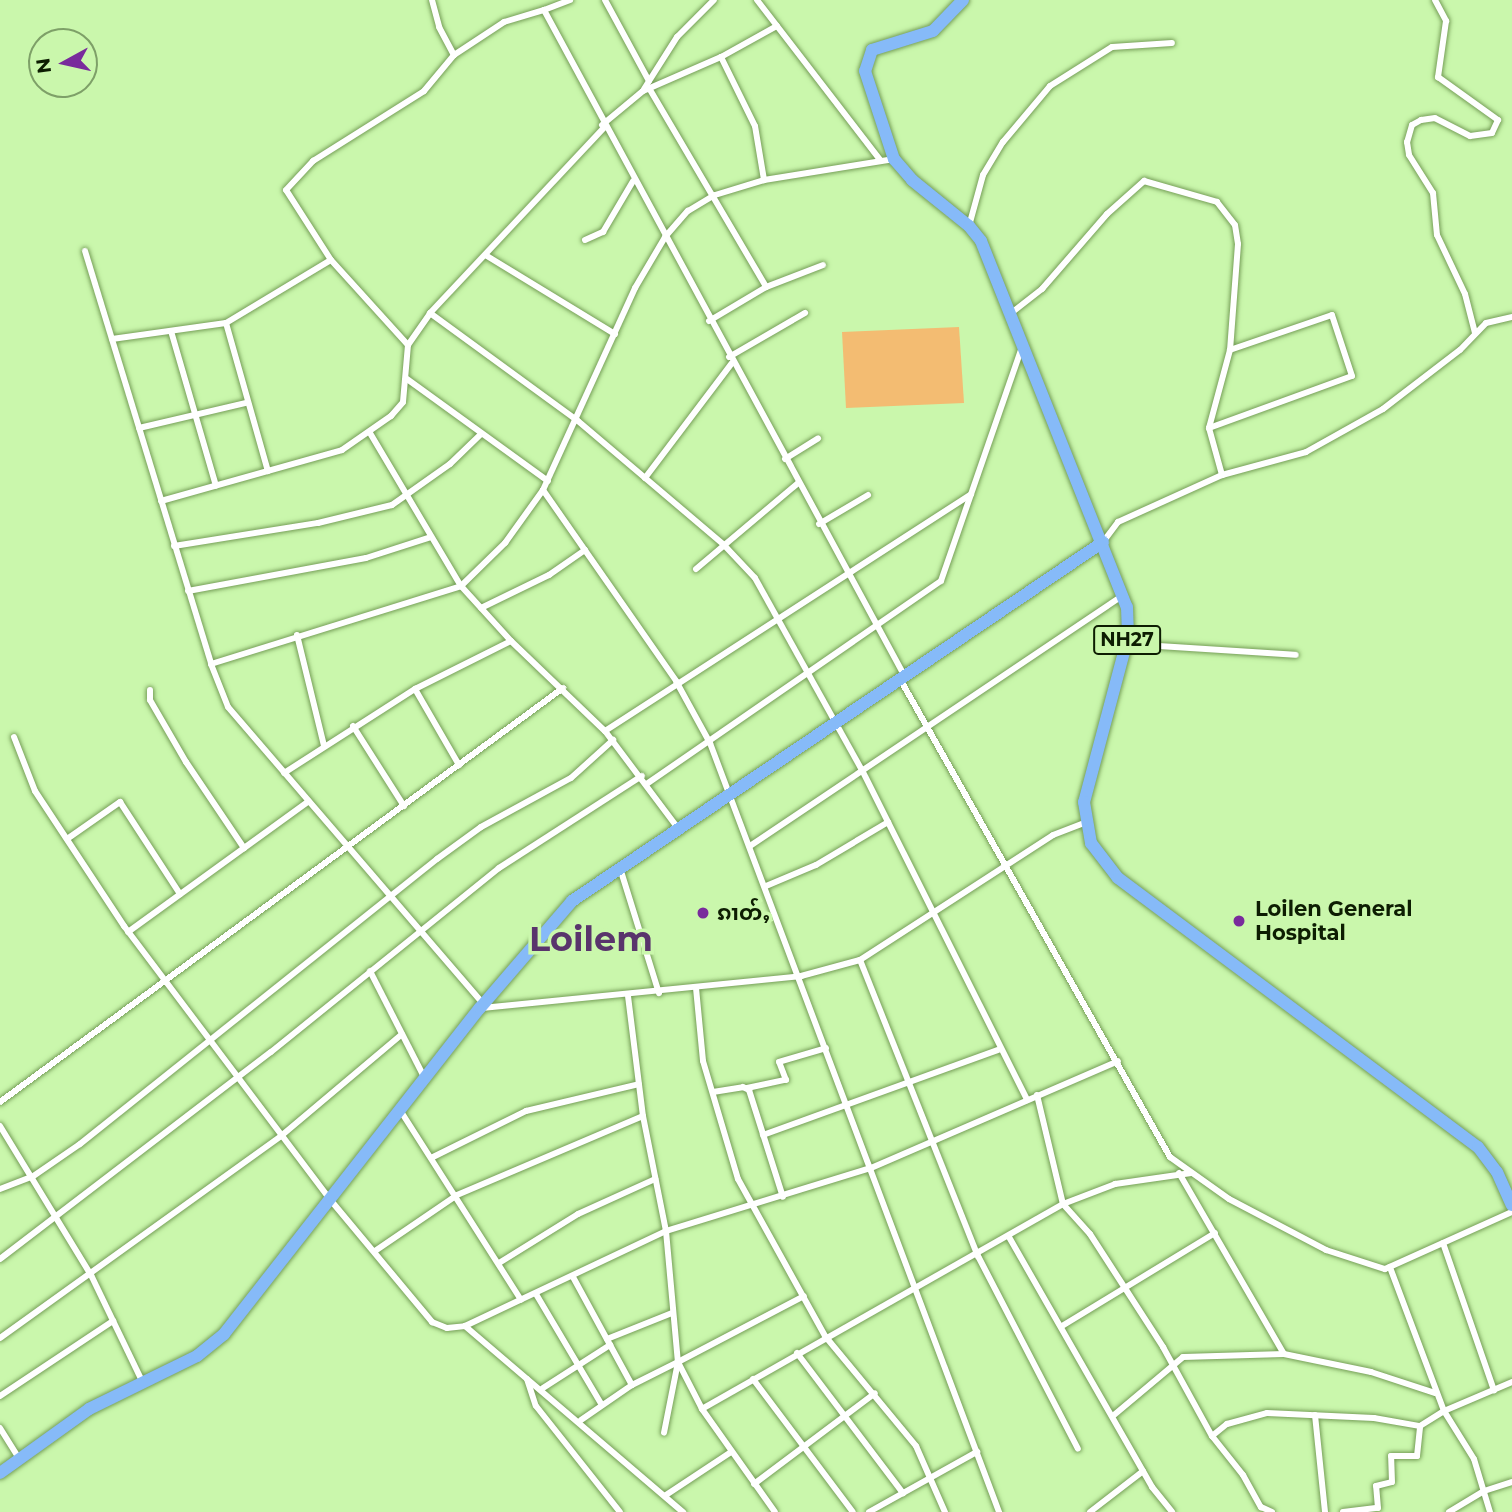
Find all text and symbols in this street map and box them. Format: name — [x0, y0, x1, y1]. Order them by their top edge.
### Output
north arrow — [28, 28, 98, 98]
text: N — [31, 57, 56, 75]
road number: NH27 — [1092, 624, 1162, 656]
place label: Loilen General Hospital — [1255, 896, 1413, 946]
place label: ၵၢတ်ႇ — [717, 900, 771, 926]
marker: ၵၢတ်ႇ — [695, 905, 711, 921]
marker: Loilen General Hospital — [1229, 911, 1249, 931]
district label: Loilem — [529, 918, 653, 960]

